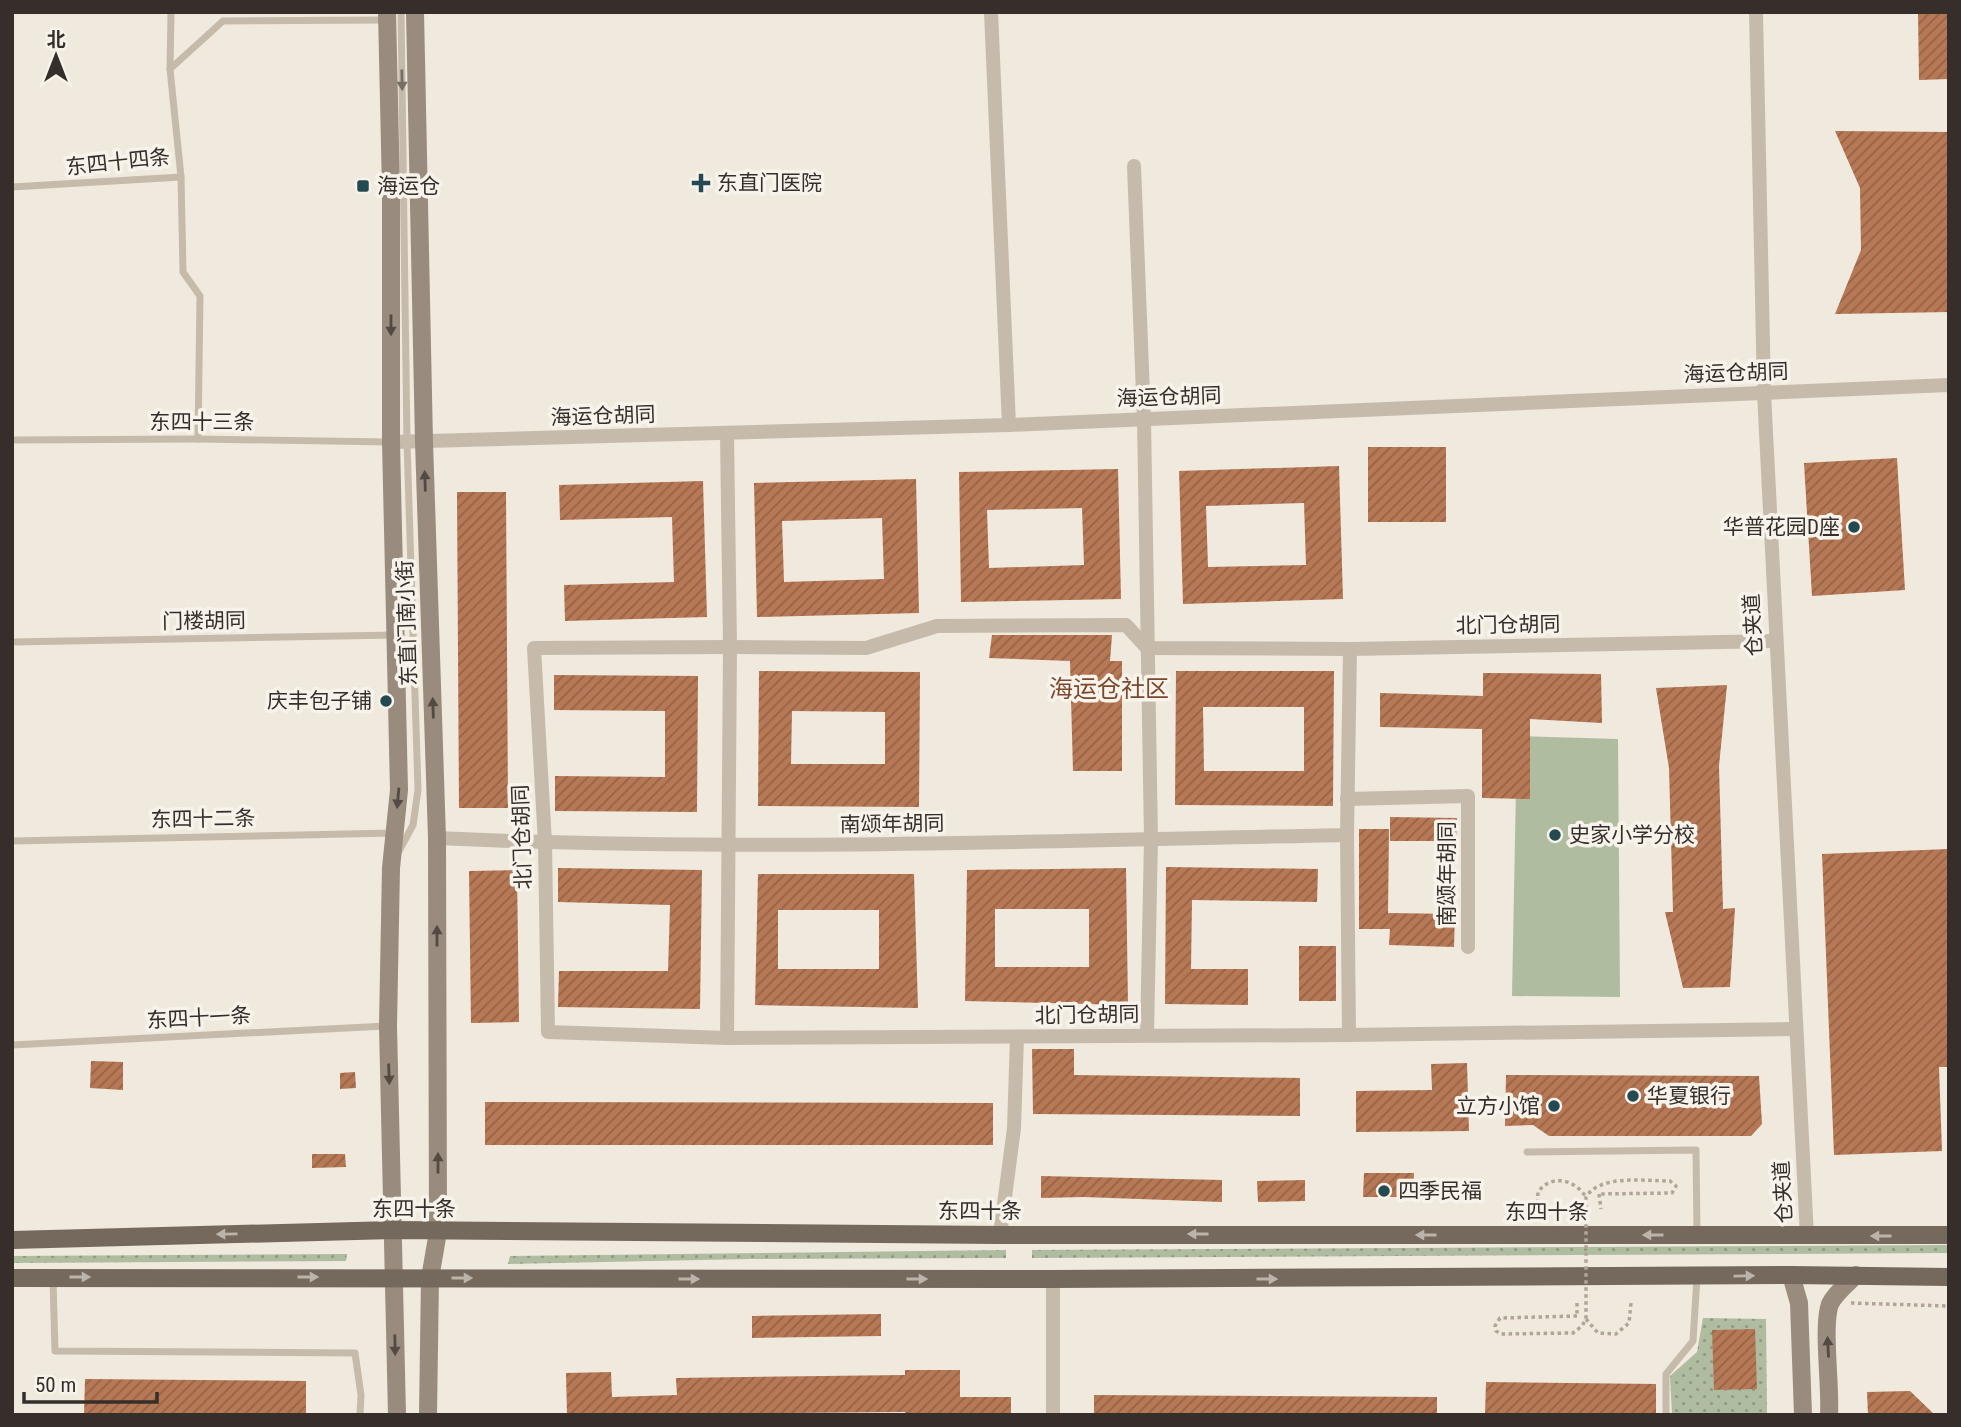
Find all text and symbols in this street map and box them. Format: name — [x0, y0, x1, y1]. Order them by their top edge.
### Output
north arrow — [21, 21, 91, 91]
text: 北 — [46, 28, 66, 51]
one-way arrow — [396, 70, 408, 92]
street label: 东四十四条 — [65, 145, 171, 179]
place label: 东直门医院 — [717, 171, 822, 195]
marker: 东直门医院 — [691, 173, 711, 193]
place label: 海运仓 — [377, 174, 440, 198]
marker: 海运仓 — [355, 178, 371, 194]
one-way arrow — [385, 315, 397, 337]
street label: 海运仓胡同 — [1683, 359, 1789, 387]
street label: 海运仓胡同 — [1116, 383, 1222, 411]
street label: 海运仓胡同 — [550, 402, 656, 430]
street label: 东四十三条 — [150, 410, 255, 434]
one-way arrow — [420, 470, 431, 492]
place label: 华普花园D座 — [1723, 515, 1840, 539]
marker: 华普花园D座 — [1846, 519, 1862, 535]
street label: 东直门南小街 — [393, 560, 421, 686]
street label: 仓夹道 — [1739, 593, 1767, 657]
street label: 门楼胡同 — [162, 608, 246, 634]
street label: 北门仓胡同 — [1455, 612, 1561, 638]
district label: 海运仓社区 — [1049, 675, 1169, 703]
place label: 庆丰包子铺 — [267, 689, 372, 713]
marker: 庆丰包子铺 — [378, 693, 394, 709]
one-way arrow — [427, 697, 438, 719]
street label: 北门仓胡同 — [508, 784, 536, 890]
one-way arrow — [392, 787, 403, 809]
street label: 东四十二条 — [150, 806, 256, 832]
street label: 南颂年胡同 — [839, 811, 945, 837]
street label: 南颂年胡同 — [1435, 822, 1459, 927]
place label: 史家小学分校 — [1569, 823, 1695, 847]
marker: 史家小学分校 — [1547, 827, 1563, 843]
one-way arrow — [431, 925, 443, 947]
street label: 北门仓胡同 — [1034, 1002, 1140, 1028]
street label: 东四十一条 — [146, 1003, 252, 1033]
one-way arrow — [384, 1063, 395, 1085]
place label: 华夏银行 — [1647, 1084, 1731, 1108]
marker: 华夏银行 — [1625, 1088, 1641, 1104]
place label: 立方小馆 — [1456, 1094, 1540, 1118]
marker: 立方小馆 — [1546, 1098, 1562, 1114]
one-way arrow — [432, 1152, 444, 1174]
street label: 仓夹道 — [1769, 1160, 1797, 1224]
place label: 四季民福 — [1398, 1179, 1482, 1203]
marker: 四季民福 — [1376, 1183, 1392, 1199]
street label: 东四十条 — [372, 1197, 456, 1221]
street label: 东四十条 — [938, 1199, 1022, 1223]
street label: 东四十条 — [1505, 1200, 1589, 1224]
one-way arrow — [1187, 1228, 1209, 1240]
one-way arrow — [216, 1229, 238, 1240]
one-way arrow — [1414, 1229, 1436, 1241]
one-way arrow — [1642, 1229, 1664, 1241]
one-way arrow — [1869, 1230, 1891, 1242]
one-way arrow — [1734, 1270, 1756, 1281]
one-way arrow — [70, 1271, 92, 1283]
one-way arrow — [297, 1271, 319, 1283]
one-way arrow — [451, 1272, 473, 1284]
one-way arrow — [679, 1273, 701, 1284]
one-way arrow — [906, 1273, 928, 1285]
one-way arrow — [1256, 1273, 1278, 1284]
one-way arrow — [390, 1335, 401, 1357]
one-way arrow — [1823, 1335, 1834, 1357]
scale bar — [24, 1360, 158, 1404]
text: 50 m — [35, 1373, 76, 1397]

